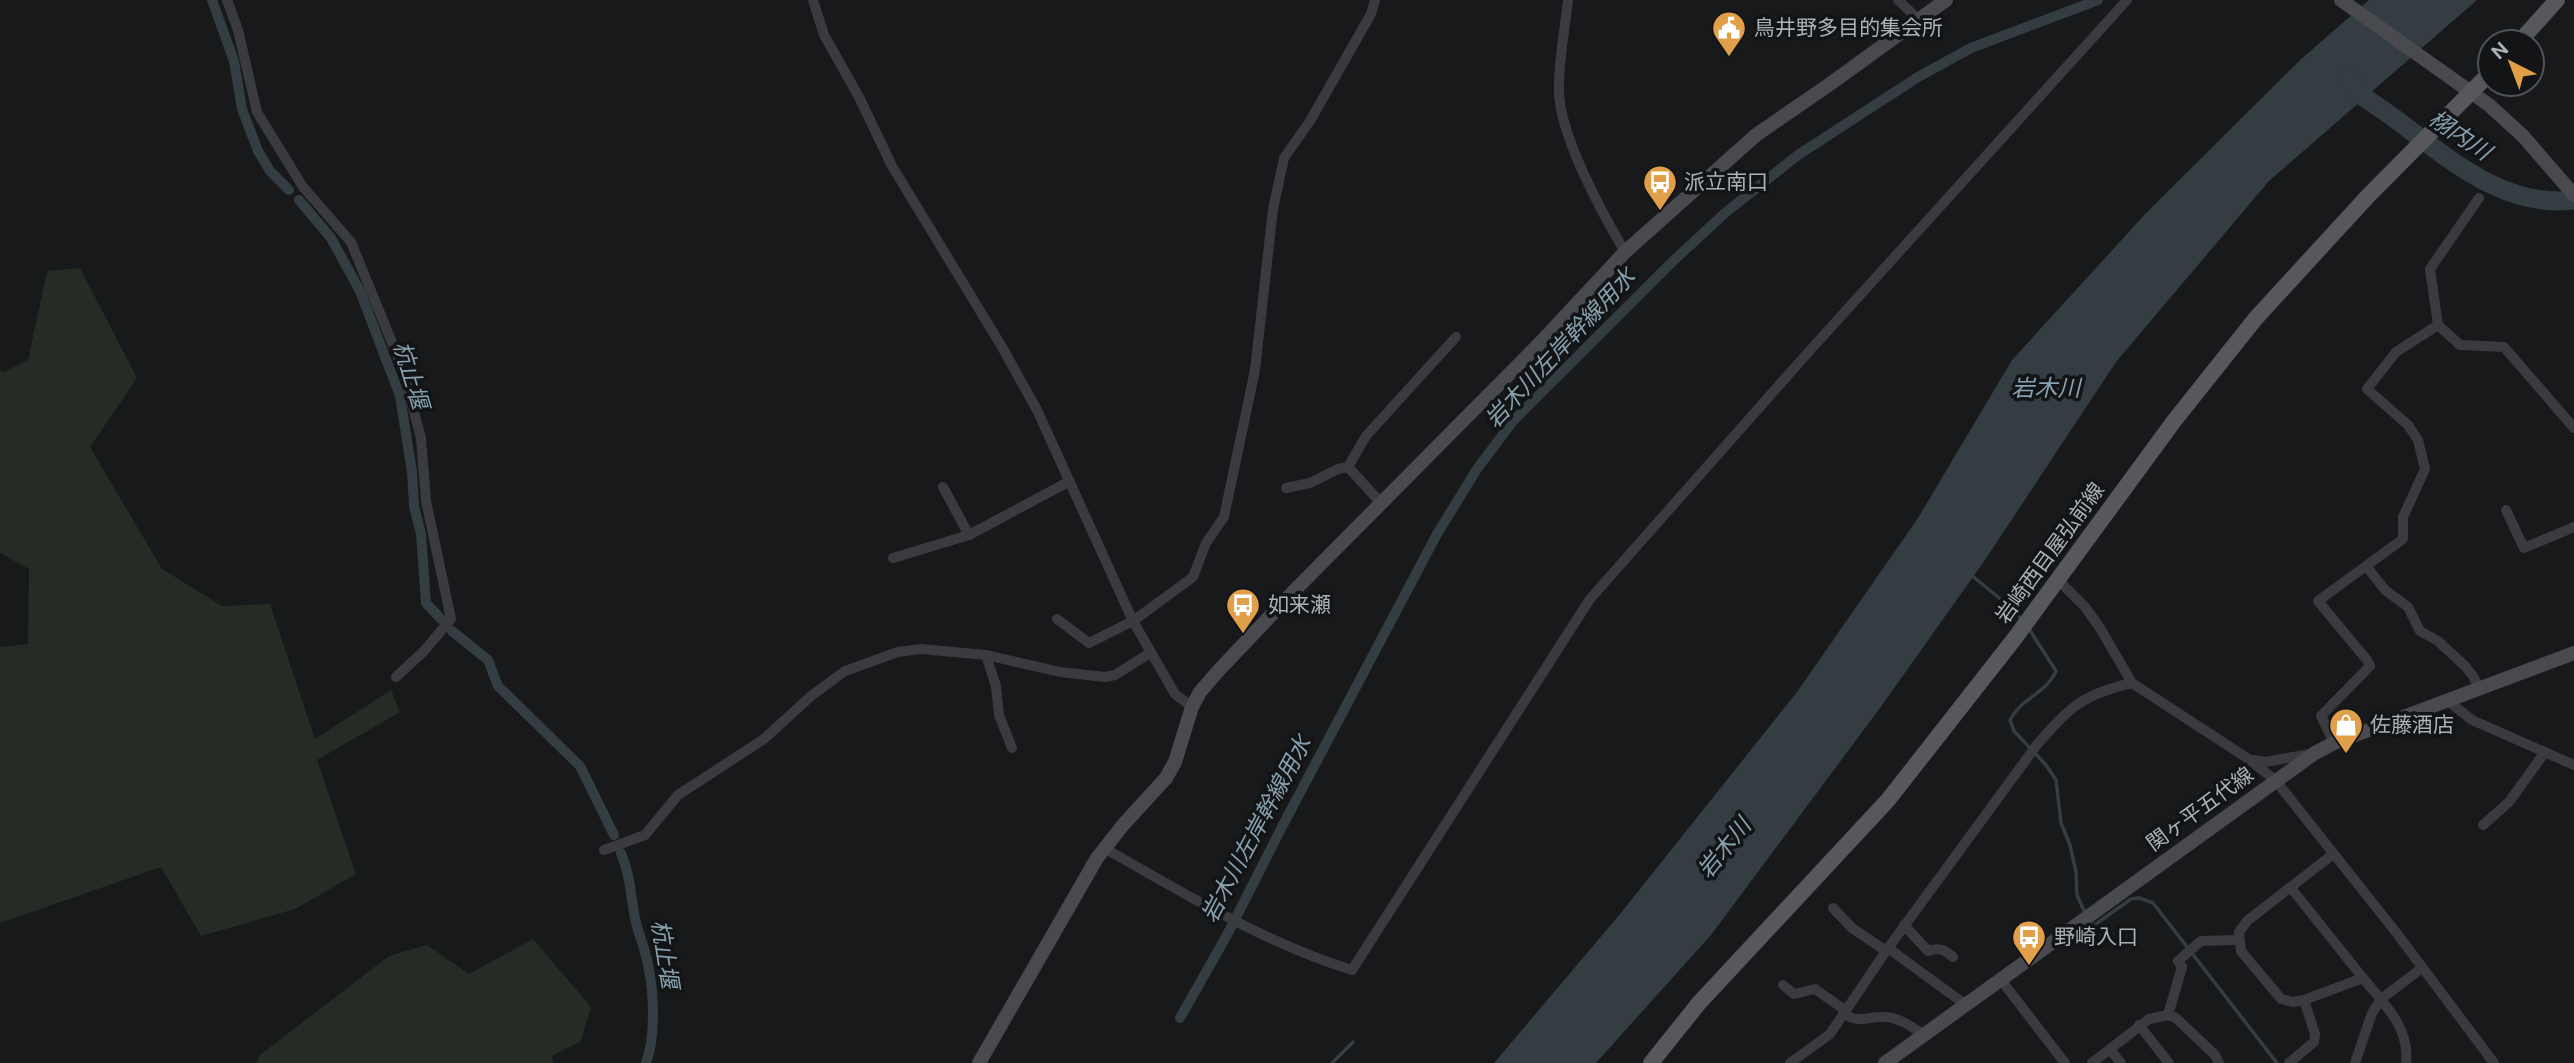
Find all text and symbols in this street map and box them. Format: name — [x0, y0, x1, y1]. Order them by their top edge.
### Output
public building icon: 鳥井野多目的集会所 — [1710, 9, 1748, 58]
place label: 鳥井野多目的集会所 — [1754, 15, 1943, 40]
north arrow — [2476, 28, 2546, 98]
text: N — [2487, 37, 2513, 64]
water label: 栩内川 — [2424, 104, 2499, 167]
bus stop icon: 派立南口 — [1641, 163, 1679, 212]
place label: 派立南口 — [1684, 169, 1768, 194]
water label: 岩木川左岸幹線用水 — [1479, 261, 1642, 433]
water label: 杭止堰 — [388, 338, 436, 416]
water label: 岩木川 — [2012, 374, 2084, 401]
street label: 岩崎西目屋弘前線 — [1990, 477, 2109, 628]
bus stop icon: 如来瀬 — [1224, 586, 1262, 635]
place label: 如来瀬 — [1268, 592, 1331, 617]
shop icon: 佐藤酒店 — [2327, 706, 2365, 755]
place label: 佐藤酒店 — [2370, 712, 2454, 737]
water label: 岩木川左岸幹線用水 — [1195, 728, 1317, 926]
street label: 関ヶ平五代線 — [2141, 761, 2258, 856]
water label: 岩木川 — [1691, 810, 1758, 883]
water label: 杭止堰 — [647, 918, 685, 994]
bus stop icon: 野崎入口 — [2010, 918, 2048, 967]
place label: 野崎入口 — [2054, 924, 2138, 949]

